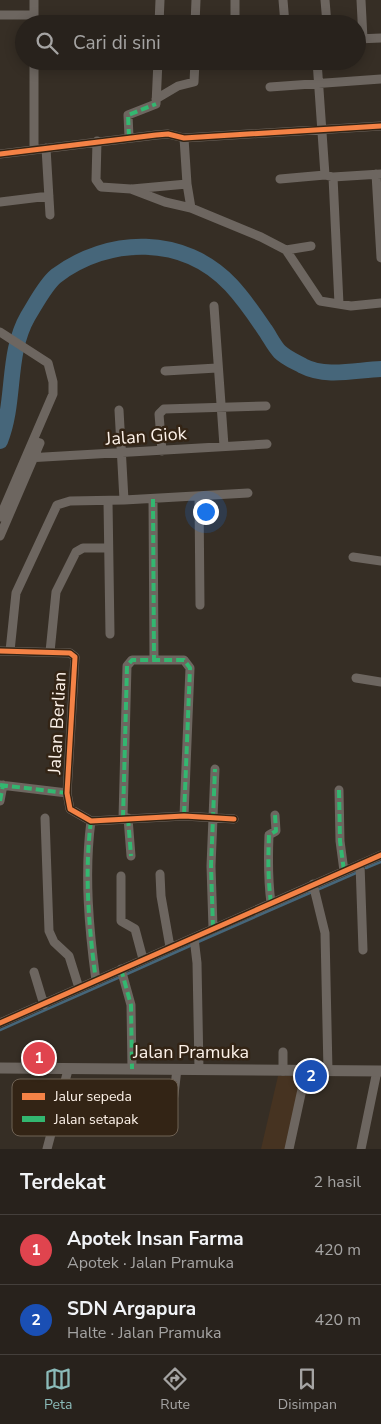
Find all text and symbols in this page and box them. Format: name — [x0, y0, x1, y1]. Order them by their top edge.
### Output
search box — [15, 15, 366, 70]
icon: search — [33, 29, 61, 57]
text: Cari di sini — [73, 30, 161, 56]
street label: Jalan Giok — [104, 421, 188, 451]
your location — [193, 499, 219, 525]
street label: Jalan Berlian — [42, 671, 72, 776]
pin: 1 — [23, 1039, 55, 1077]
street label: Jalan Pramuka — [132, 1040, 249, 1064]
pin: 2 — [295, 1057, 327, 1095]
legend — [12, 1079, 178, 1136]
text: Jalur sepeda — [53, 1087, 132, 1106]
text: Jalan setapak — [53, 1110, 139, 1129]
text: Terdekat — [20, 1168, 106, 1196]
text: 2 hasil — [314, 1171, 361, 1193]
text: Apotek Insan Farma — [67, 1226, 244, 1252]
text: 1 — [31, 1239, 41, 1261]
text: 420 m — [314, 1239, 361, 1261]
text: Apotek · Jalan Pramuka — [67, 1252, 234, 1274]
text: SDN Argapura — [67, 1296, 196, 1322]
text: 2 — [31, 1309, 41, 1331]
text: 420 m — [314, 1309, 361, 1331]
text: Halte · Jalan Pramuka — [67, 1322, 221, 1344]
tab: Peta — [44, 1365, 72, 1414]
tab: Rute — [160, 1365, 190, 1414]
tab: Disimpan — [278, 1365, 337, 1414]

